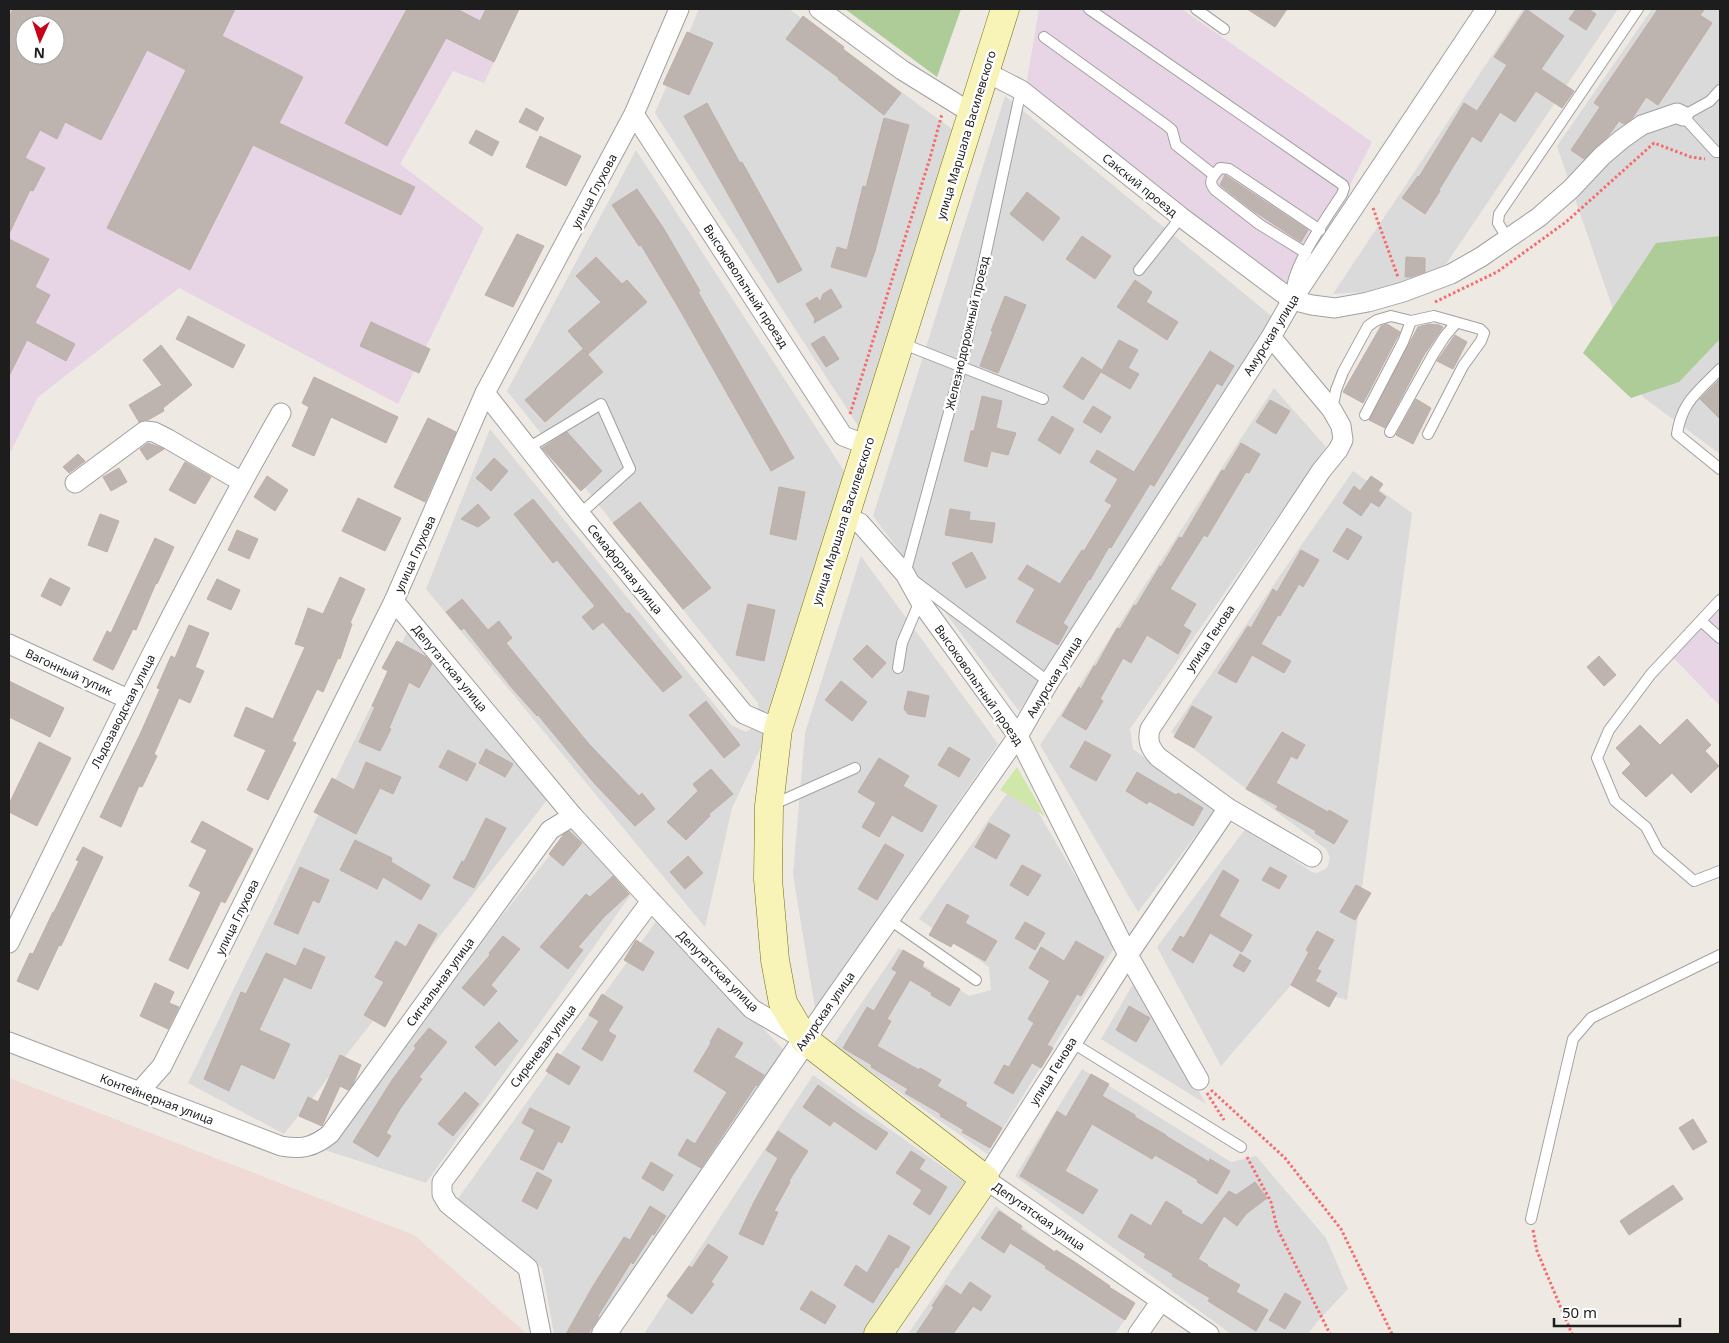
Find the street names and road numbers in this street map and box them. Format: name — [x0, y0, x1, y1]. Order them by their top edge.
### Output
street label: улица Маршала Василевского — [932, 48, 1000, 222]
street label: Сакский проезд — [1099, 149, 1182, 221]
street label: улица Глухова — [567, 151, 621, 231]
street label: Высоковольтный проезд — [700, 221, 793, 352]
street label: Железнодорожный проезд — [941, 254, 993, 412]
street label: Амурская улица — [1239, 291, 1303, 379]
street label: улица Маршала Василевского — [808, 435, 878, 607]
street label: улица Глухова — [390, 513, 440, 595]
street label: Семафорная улица — [583, 520, 667, 618]
street label: улица Генова — [1181, 601, 1239, 675]
street label: Депутатская улица — [408, 621, 492, 715]
street label: Высоковольтный проезд — [931, 621, 1028, 749]
street label: Амурская улица — [1022, 633, 1086, 721]
street label: Вагонный тупик — [23, 644, 116, 700]
street label: Льдозаводская улица — [87, 651, 159, 771]
street label: улица Глухова — [211, 876, 263, 958]
street label: Депутатская улица — [673, 926, 763, 1016]
street label: Сигнальная улица — [402, 934, 478, 1030]
street label: Амурская улица — [791, 968, 859, 1054]
street label: Сиреневая улица — [506, 1001, 580, 1091]
street label: улица Генова — [1025, 1034, 1081, 1108]
street label: Контейнерная улица — [98, 1069, 216, 1129]
street label: Депутатская улица — [989, 1178, 1089, 1254]

